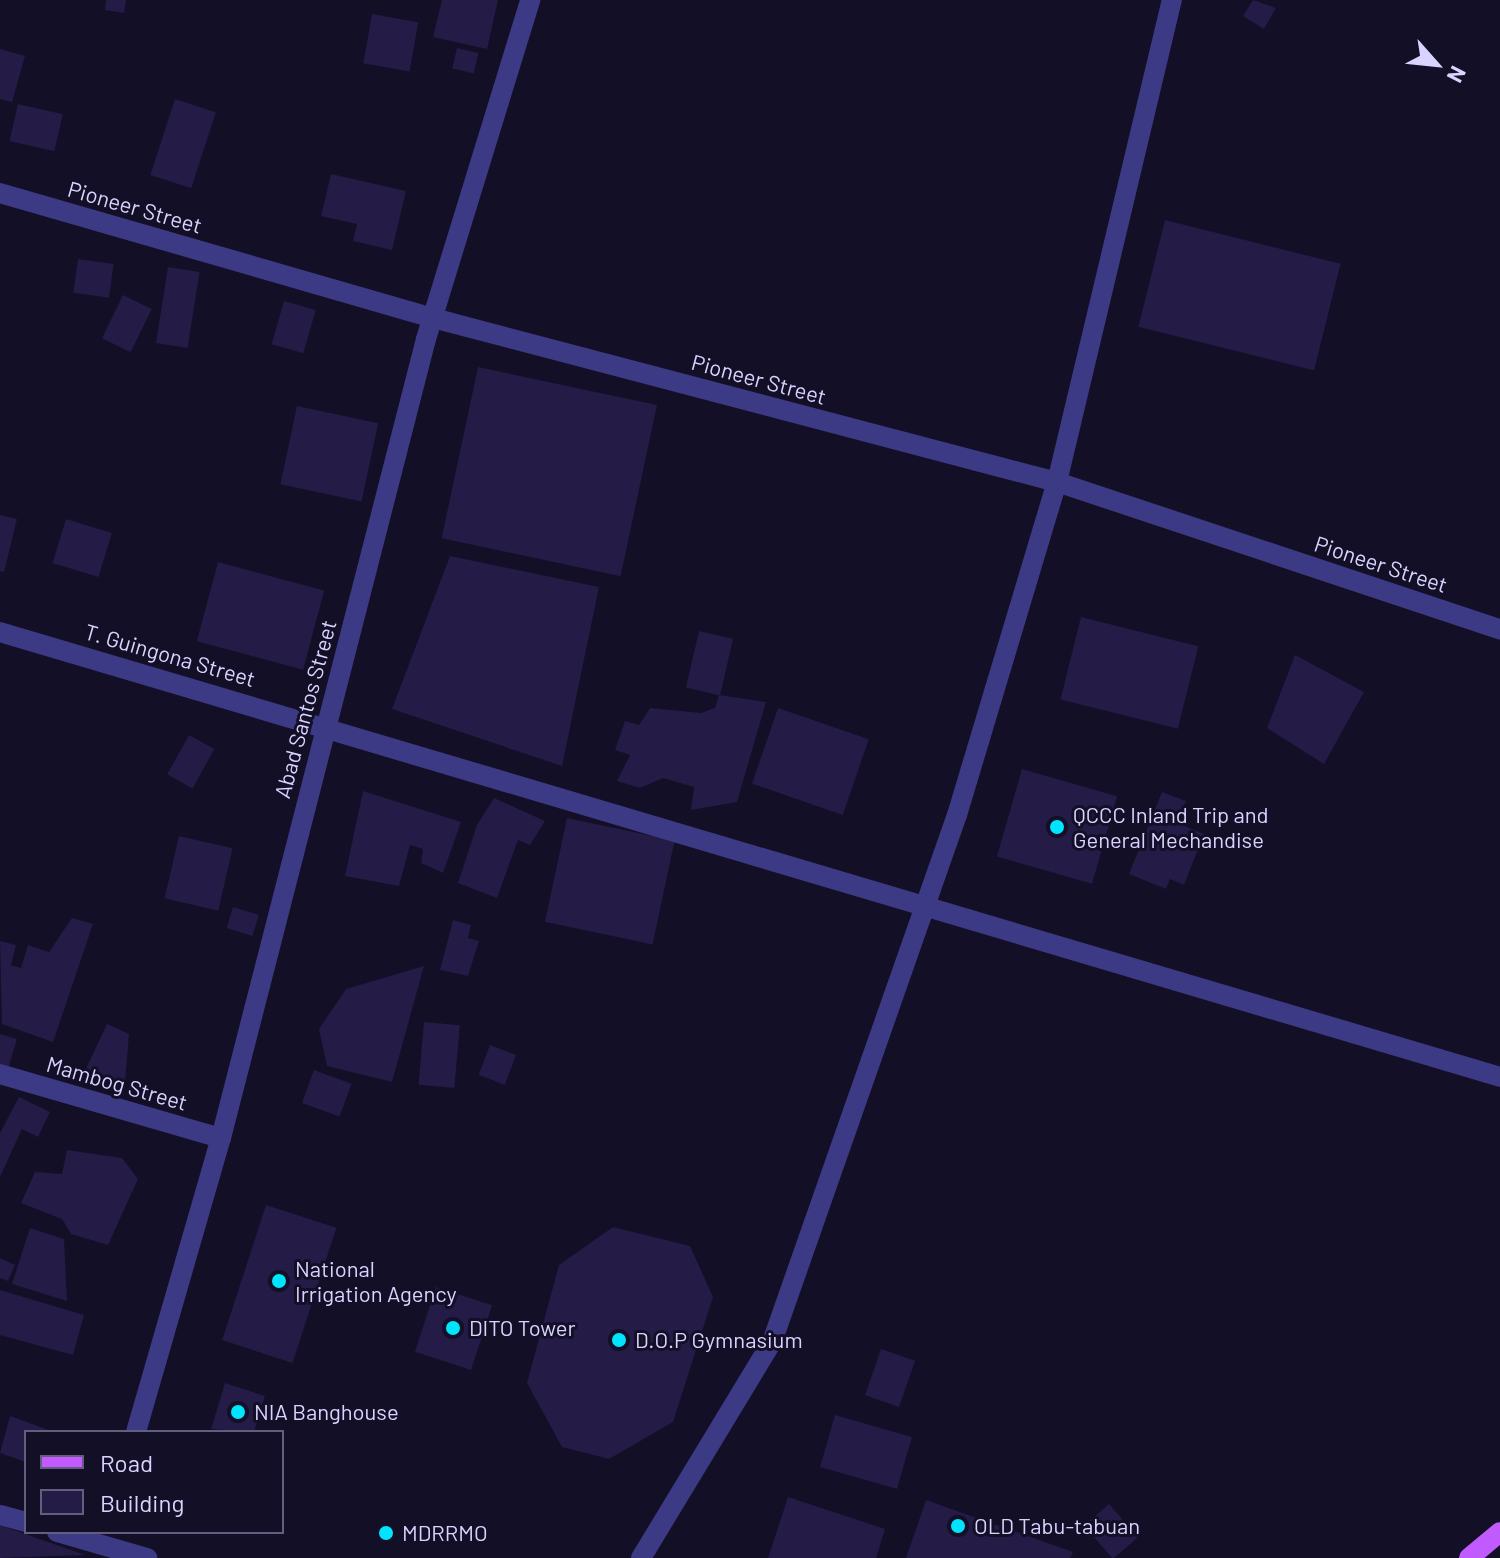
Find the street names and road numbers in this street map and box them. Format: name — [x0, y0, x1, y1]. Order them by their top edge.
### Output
street label: Pioneer Street — [65, 175, 205, 239]
street label: Pioneer Street — [689, 348, 829, 410]
street label: Pioneer Street — [1311, 530, 1451, 598]
street label: Abad Santos Street — [268, 617, 342, 801]
street label: T. Guingona Street — [82, 618, 258, 692]
street label: Mambog Street — [44, 1050, 190, 1116]

